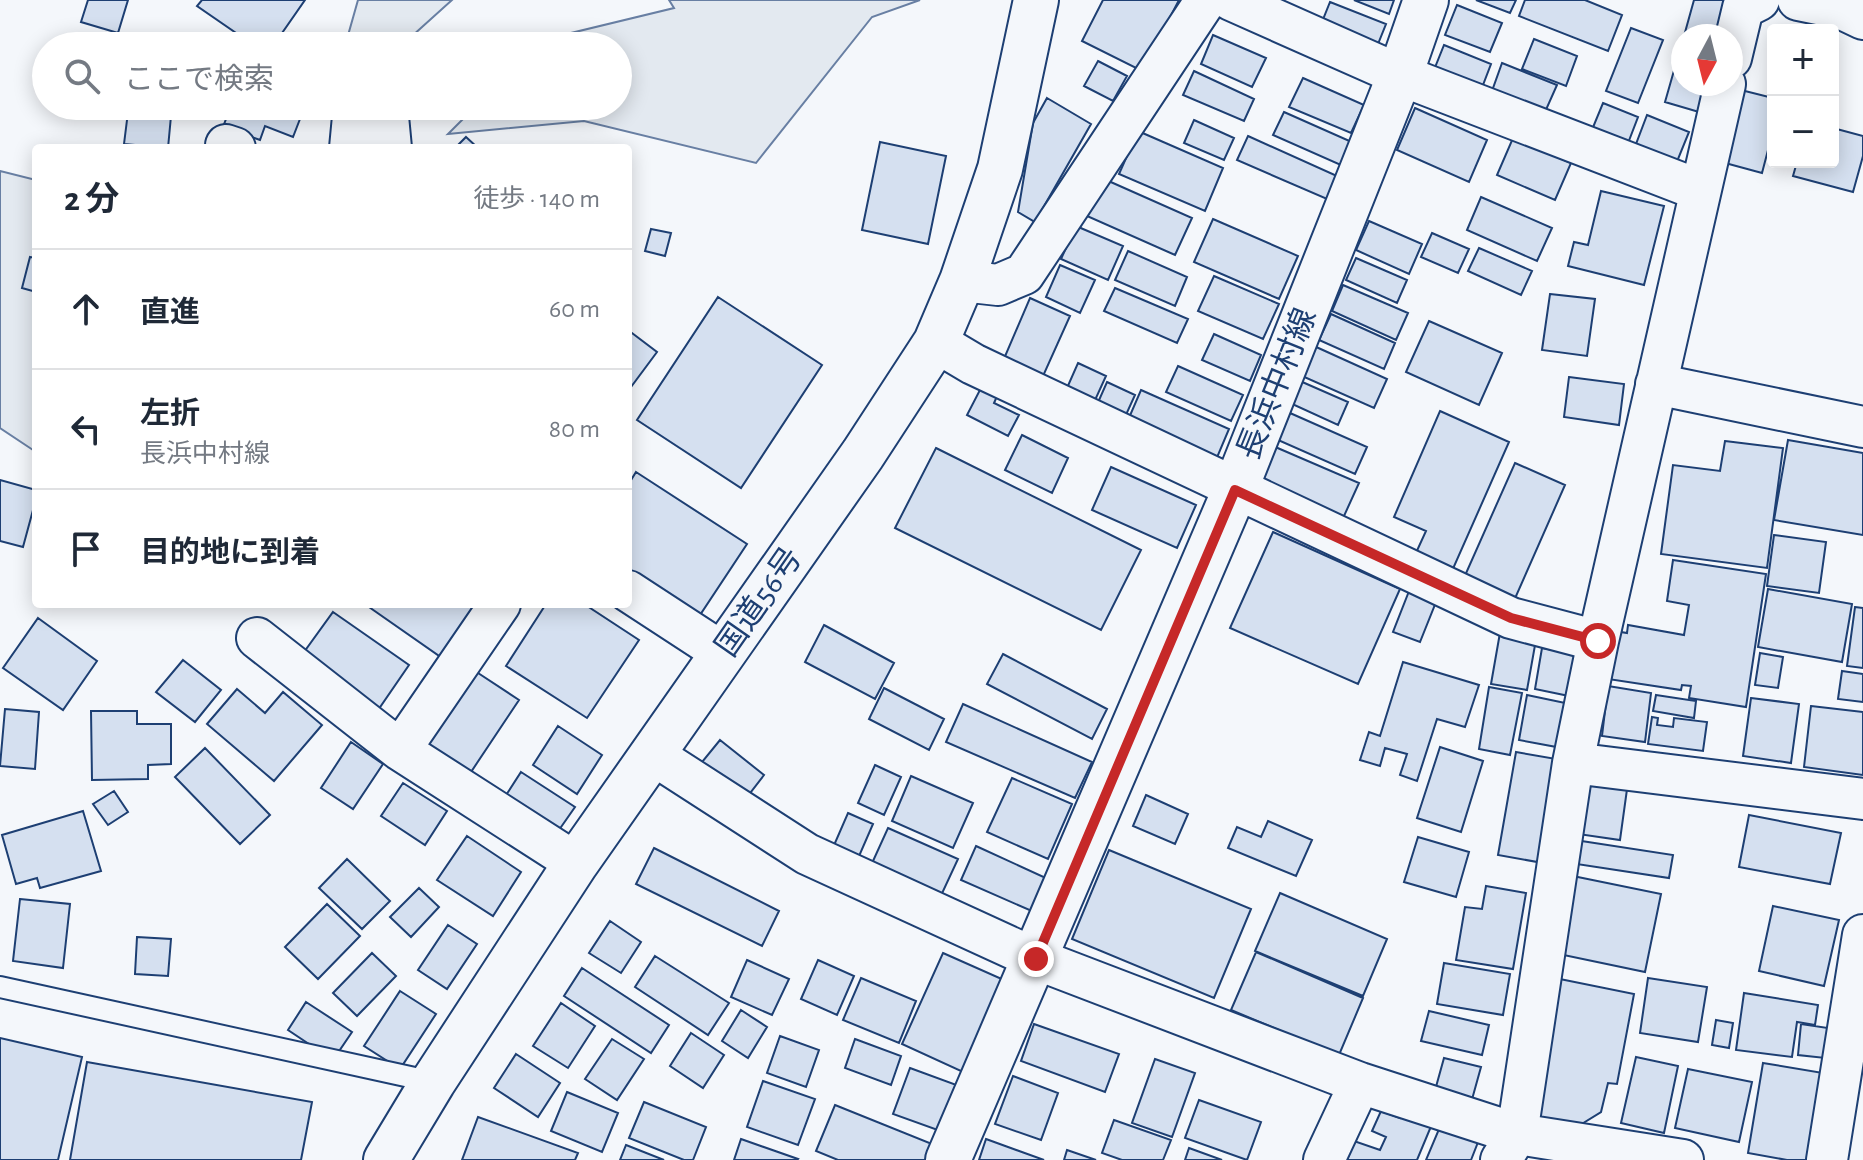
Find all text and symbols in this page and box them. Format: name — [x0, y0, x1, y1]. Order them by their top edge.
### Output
north arrow — [1671, 24, 1743, 96]
map controls — [1767, 24, 1839, 168]
button: + — [1767, 24, 1839, 96]
search box — [32, 32, 632, 120]
icon: search — [60, 54, 104, 98]
text: ここで検索 — [124, 65, 274, 95]
button: − — [1767, 96, 1839, 168]
text: 2 分 — [64, 183, 119, 217]
text: 徒歩 · 140 m — [473, 186, 600, 212]
icon: ahead — [64, 287, 108, 331]
text: 60 m — [549, 296, 600, 322]
text: 直進 — [140, 298, 200, 328]
street label: 長浜中村線 — [1230, 303, 1322, 464]
text: 左折 — [140, 399, 200, 429]
icon: left — [64, 407, 108, 451]
text: 80 m — [549, 416, 600, 442]
text: 長浜中村線 — [140, 441, 270, 467]
icon: arrive — [64, 527, 108, 571]
text: 目的地に到着 — [140, 538, 320, 568]
street label: 国道56号 — [709, 541, 808, 662]
route start — [1580, 623, 1616, 659]
route end — [1018, 941, 1054, 977]

